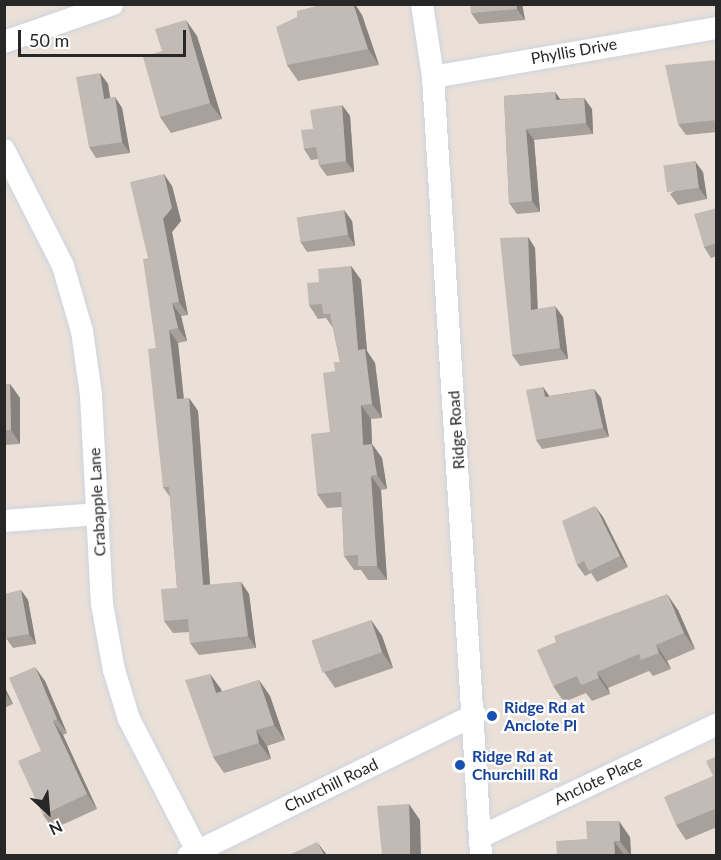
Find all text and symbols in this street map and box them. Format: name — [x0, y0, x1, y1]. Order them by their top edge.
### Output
scale bar — [21, 18, 189, 56]
text: 50 m — [29, 29, 69, 51]
street label: Phyllis Drive — [529, 34, 619, 68]
street label: Ridge Road — [444, 390, 468, 470]
street label: Crabapple Lane — [85, 447, 109, 557]
place label: Ridge Rd at Anclote Pl — [504, 697, 585, 735]
marker: Ridge Rd at Anclote Pl — [485, 709, 499, 723]
place label: Ridge Rd at Churchill Rd — [472, 746, 558, 784]
street label: Anclote Place — [551, 751, 645, 809]
street label: Churchill Road — [281, 754, 381, 816]
marker: Ridge Rd at Churchill Rd — [453, 758, 467, 772]
north arrow — [18, 782, 78, 842]
text: N — [46, 817, 66, 840]

